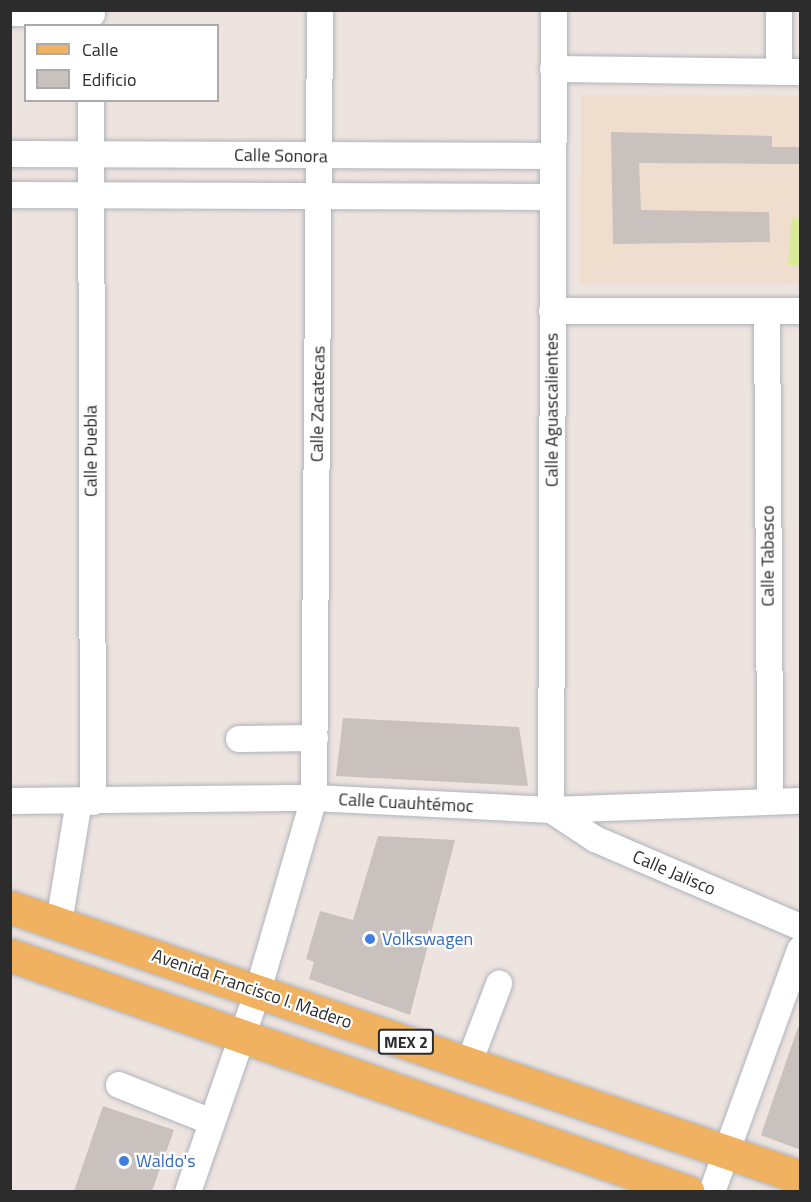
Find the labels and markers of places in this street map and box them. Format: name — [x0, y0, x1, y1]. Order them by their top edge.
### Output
place label: Volkswagen — [382, 928, 473, 950]
marker: Volkswagen — [363, 932, 377, 946]
place label: Waldo's — [136, 1150, 196, 1172]
marker: Waldo's — [117, 1154, 131, 1168]

